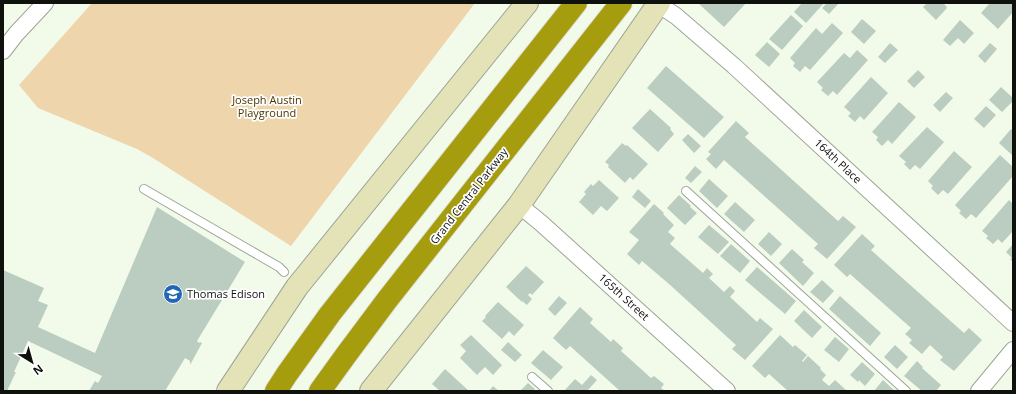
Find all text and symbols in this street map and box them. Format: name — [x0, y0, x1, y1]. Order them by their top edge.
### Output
park label: Joseph Austin Playground — [231, 92, 302, 120]
street label: 164th Place — [812, 135, 865, 186]
street label: Grand Central Parkway — [426, 144, 511, 247]
street label: 165th Street — [596, 270, 653, 323]
school or university icon: Thomas Edison — [162, 283, 184, 305]
place label: Thomas Edison — [187, 286, 265, 301]
north arrow — [12, 342, 52, 382]
text: N — [30, 362, 46, 379]

